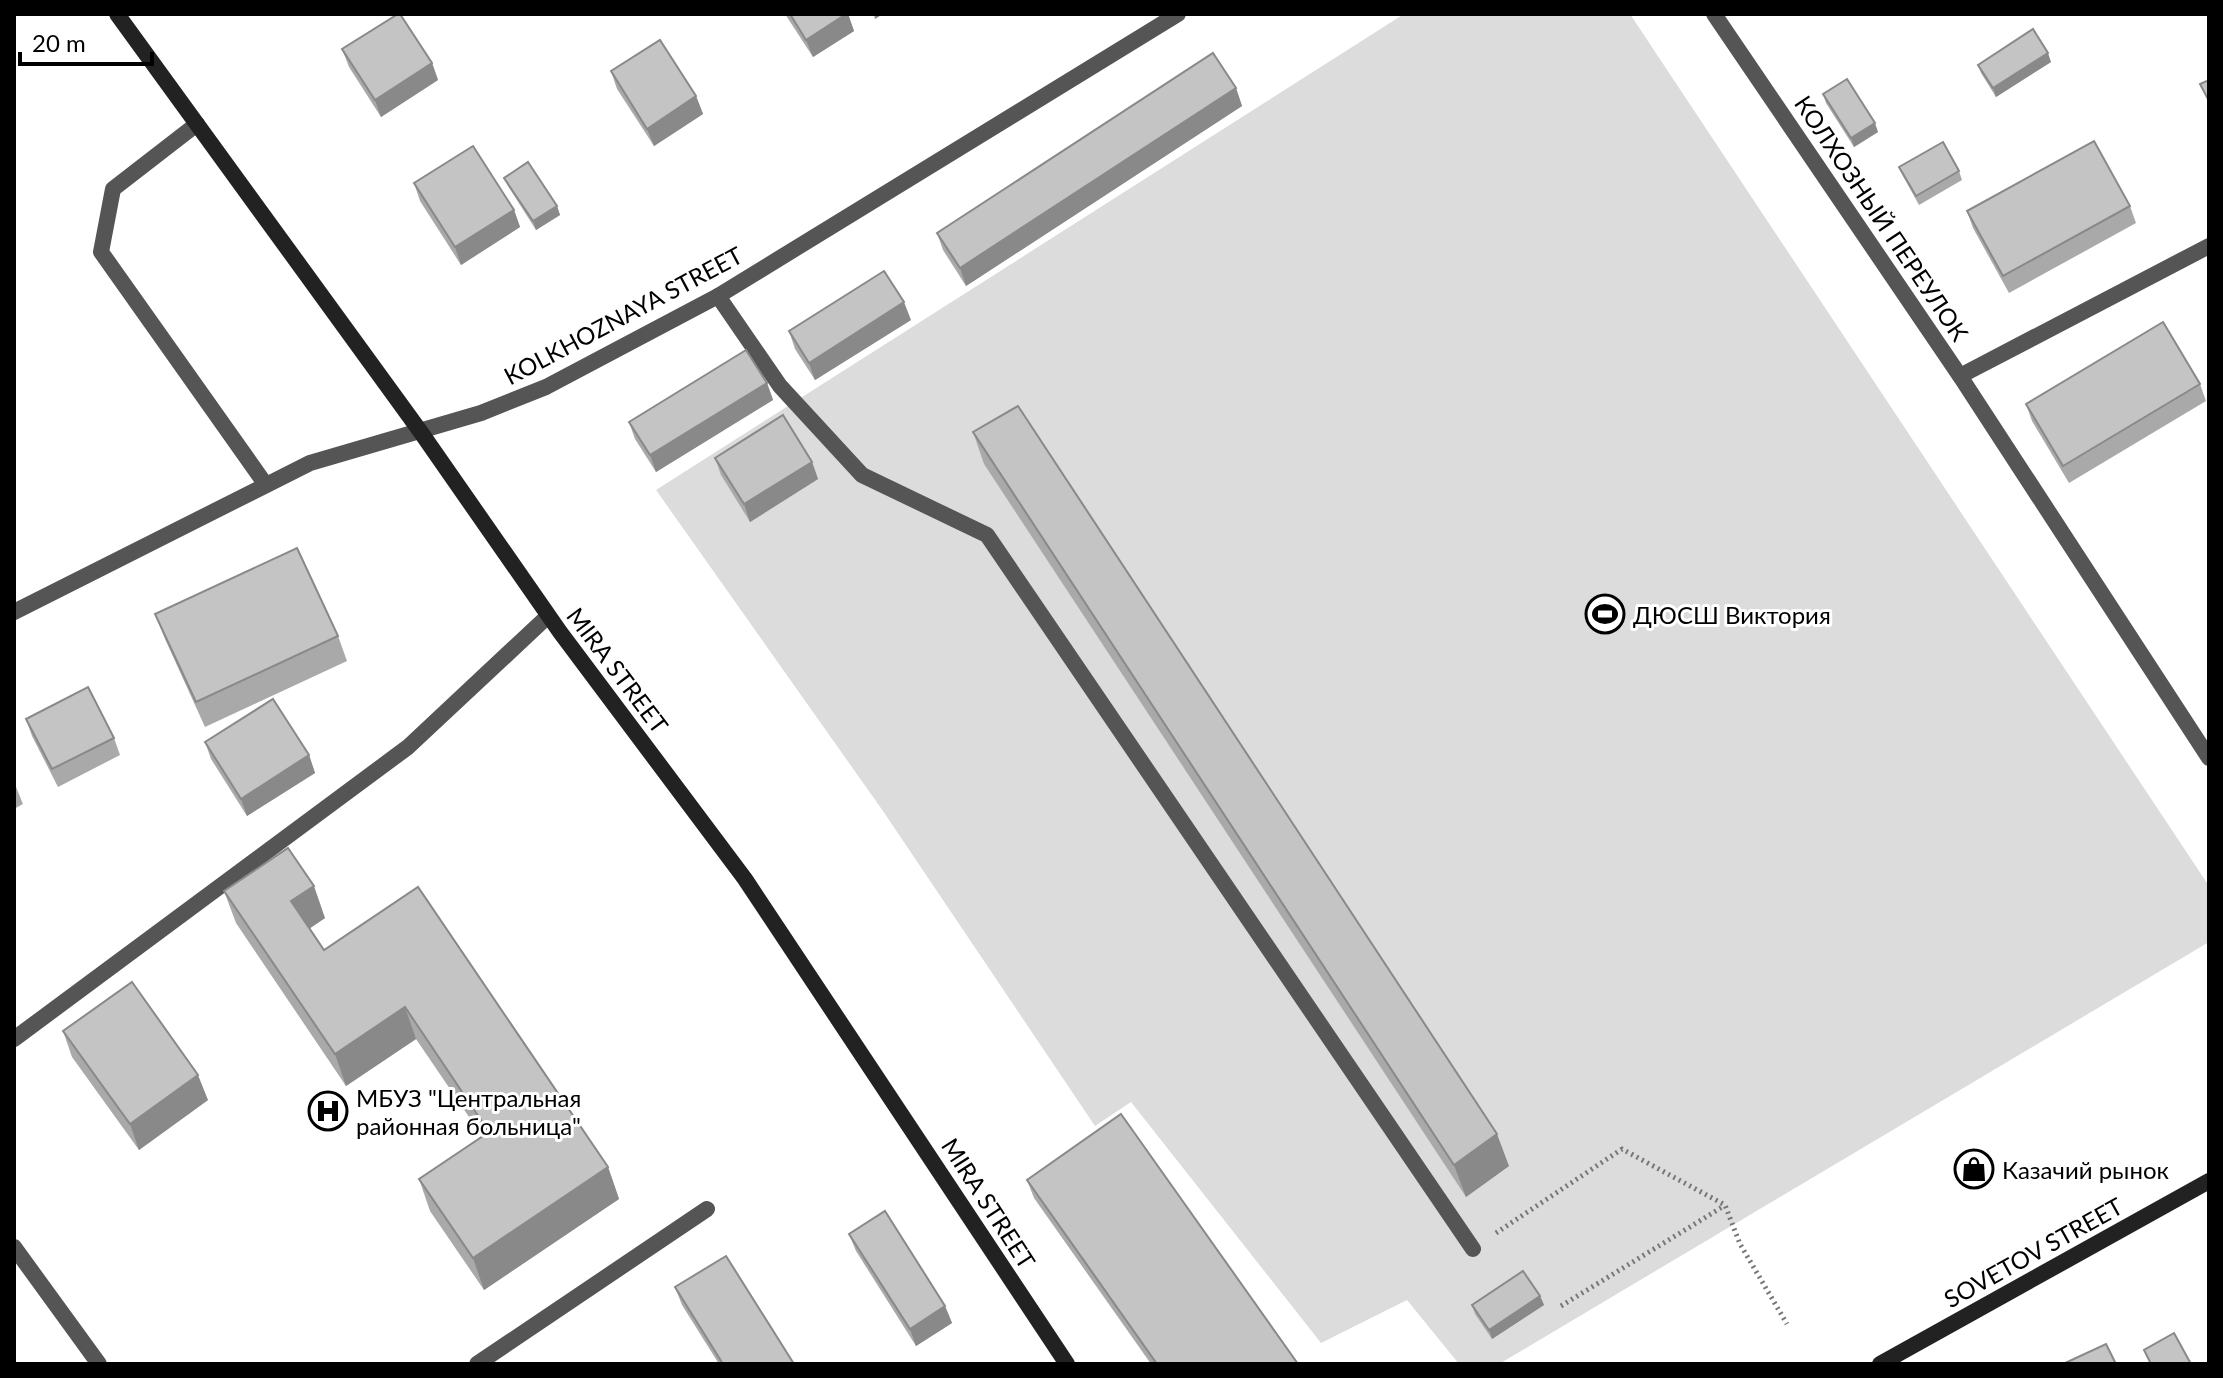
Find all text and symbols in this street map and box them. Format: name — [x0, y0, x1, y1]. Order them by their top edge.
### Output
scale bar — [20, 16, 152, 66]
text: 20 m — [32, 28, 86, 57]
street label: КОЛХОЗНЫЙ ПЕРЕУЛОК — [1789, 90, 1975, 346]
street label: KOLKHOZNAYA STREET — [499, 240, 747, 390]
sports icon: ДЮСШ Виктория — [1584, 593, 1626, 635]
place label: ДЮСШ Виктория — [1633, 600, 1831, 629]
street label: MIRA STREET — [561, 601, 675, 739]
place label: МБУЗ "Центральная районная больница" — [356, 1083, 581, 1140]
hospital icon: МБУЗ "Центральная районная больница" — [307, 1090, 349, 1132]
street label: MIRA STREET — [936, 1132, 1042, 1274]
shop icon: Казачий рынок — [1953, 1148, 1995, 1190]
place label: Казачий рынок — [2002, 1155, 2170, 1184]
street label: SOVETOV STREET — [1939, 1191, 2127, 1313]

